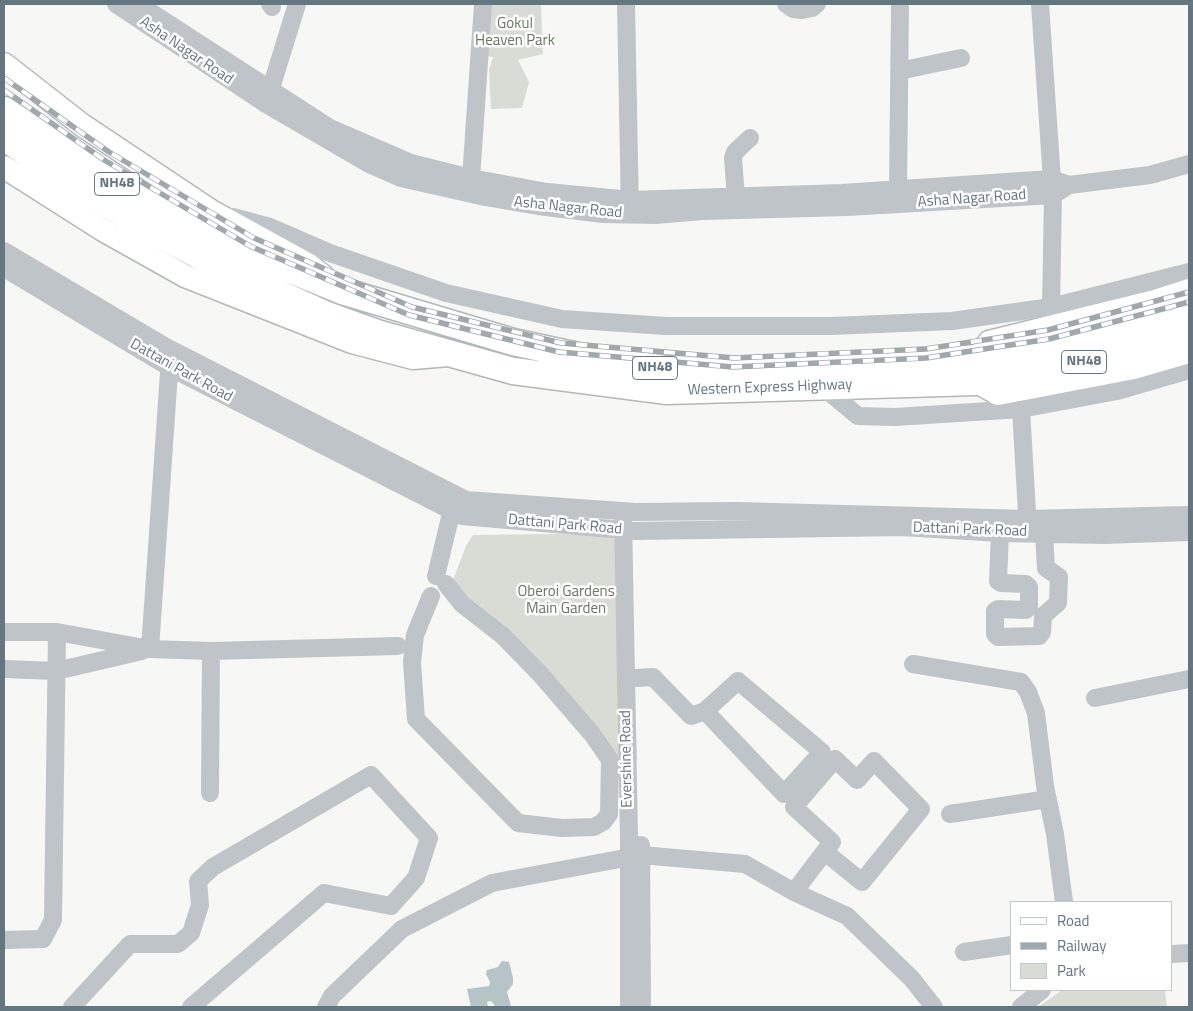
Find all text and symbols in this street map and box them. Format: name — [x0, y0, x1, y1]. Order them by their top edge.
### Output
street label: Asha Nagar Road — [136, 13, 236, 89]
park label: Gokul Heaven Park — [475, 15, 555, 50]
road number: NH48 — [94, 172, 140, 195]
street label: Asha Nagar Road — [917, 186, 1027, 212]
street label: Asha Nagar Road — [513, 193, 623, 223]
street label: Dattani Park Road — [127, 335, 235, 407]
road number: NH48 — [1062, 351, 1106, 374]
road number: NH48 — [632, 356, 678, 379]
street label: Western Express Highway — [687, 376, 853, 400]
street label: Dattani Park Road — [507, 511, 623, 539]
street label: Dattani Park Road — [913, 519, 1027, 541]
park label: Oberoi Gardens Main Garden — [517, 583, 615, 618]
street label: Evershine Road — [617, 710, 637, 808]
legend — [1010, 901, 1173, 991]
text: Road — [1057, 909, 1089, 932]
text: Railway — [1057, 934, 1107, 957]
text: Park — [1057, 959, 1086, 982]

